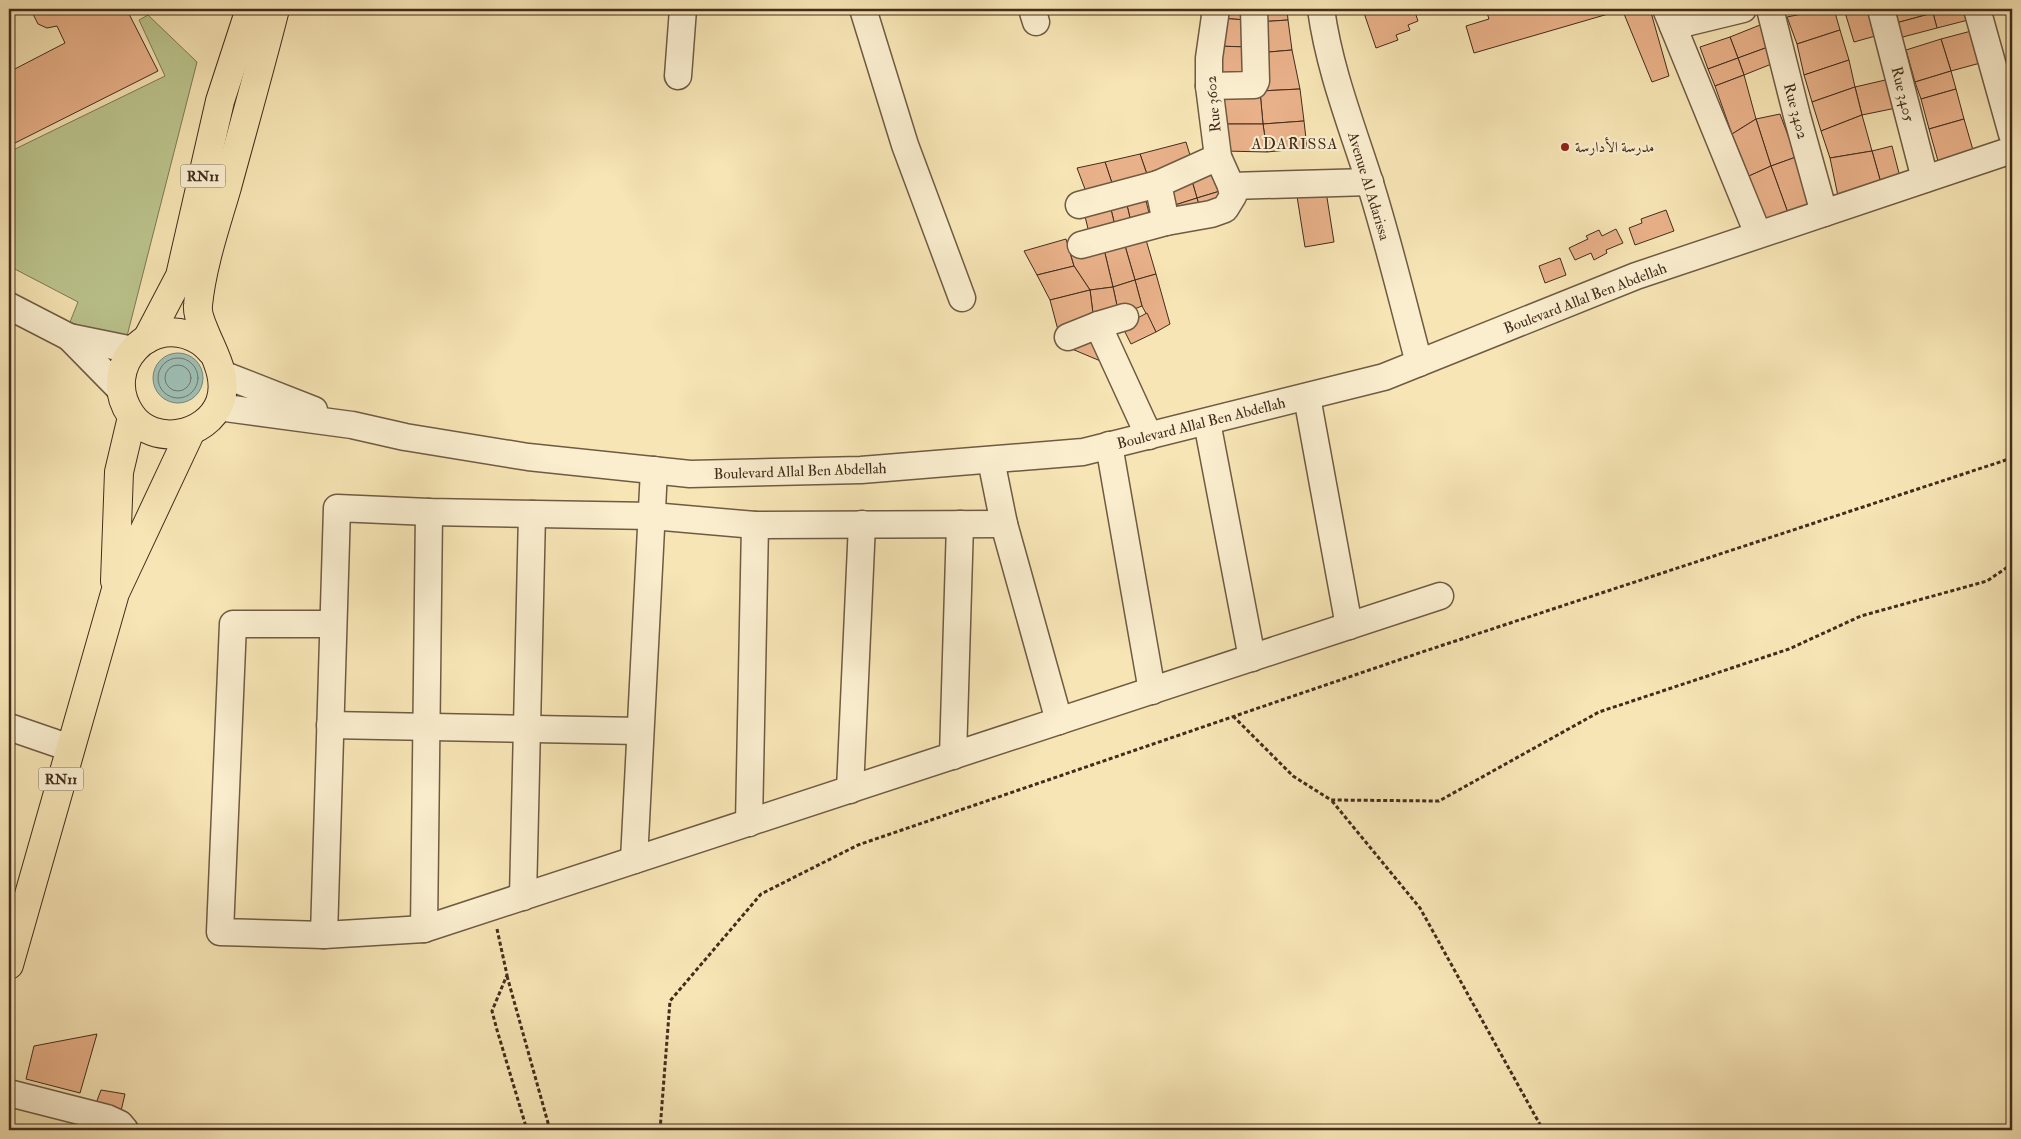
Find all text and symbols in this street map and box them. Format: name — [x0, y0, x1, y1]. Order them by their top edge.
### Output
street label: Rue 3405 — [1887, 65, 1919, 124]
street label: Rue 3602 — [1202, 75, 1225, 133]
street label: Rue 3402 — [1779, 81, 1812, 141]
street label: Avenue Al Adarissa — [1343, 129, 1394, 243]
district label: ADARISSA — [1251, 134, 1339, 154]
place label: مدرسة الأدارسة — [1575, 136, 1654, 157]
marker: مدرسة الأدارسة — [1559, 141, 1571, 153]
road number: RN11 — [180, 165, 226, 188]
street label: Boulevard Allal Ben Abdellah — [1501, 259, 1670, 338]
street label: Boulevard Allal Ben Abdellah — [1115, 393, 1288, 454]
street label: Boulevard Allal Ben Abdellah — [713, 459, 887, 484]
road number: RN11 — [38, 768, 84, 791]

